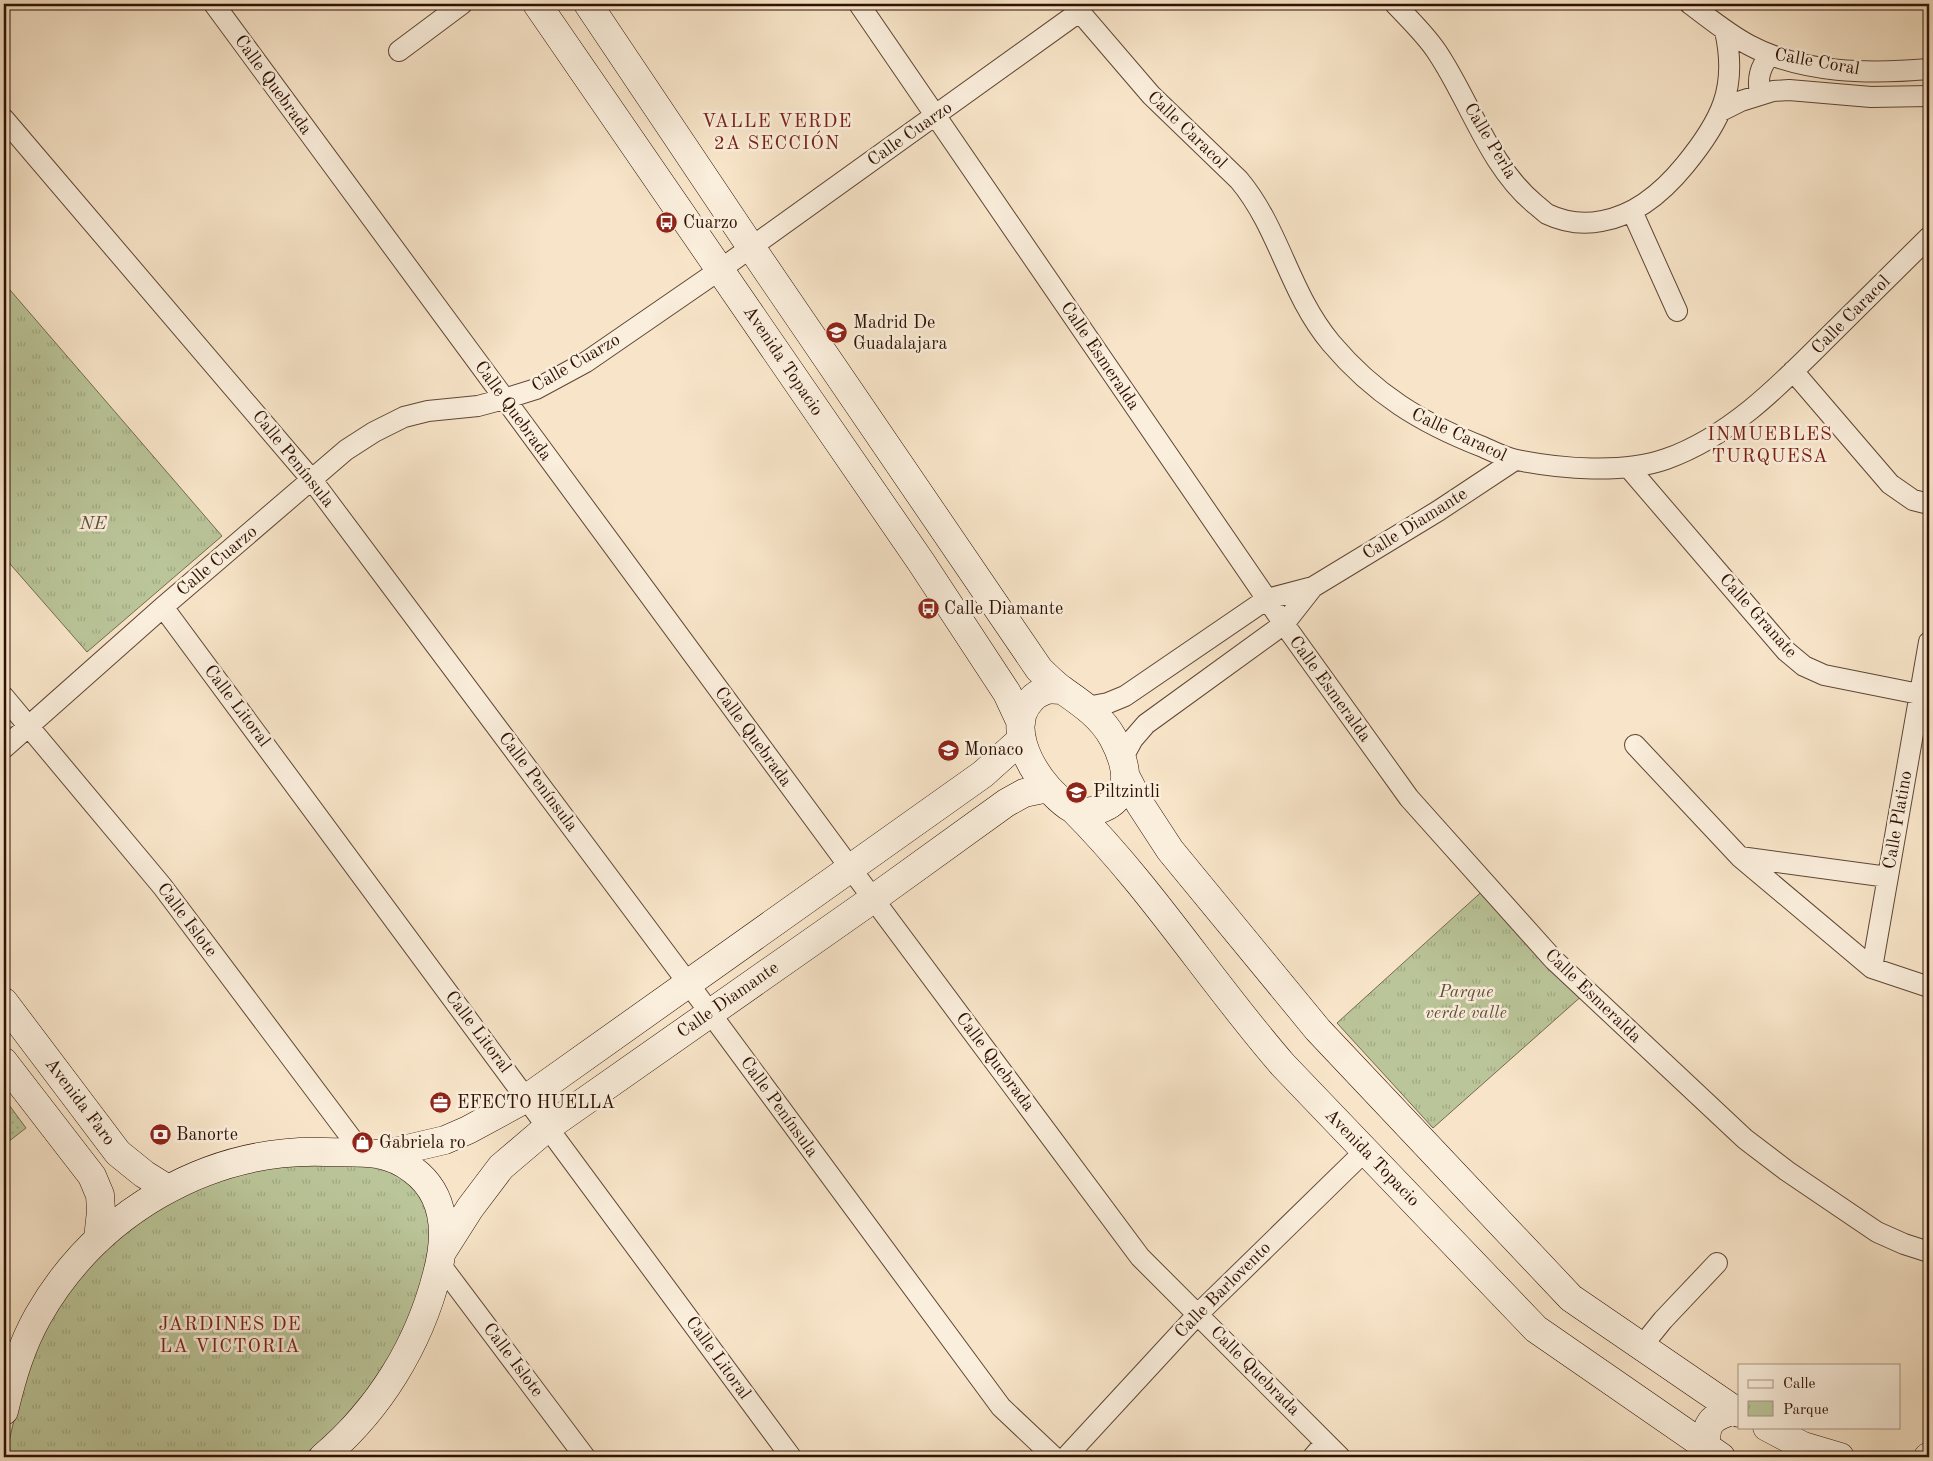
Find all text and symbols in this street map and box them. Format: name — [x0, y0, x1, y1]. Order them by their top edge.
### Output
street label: Calle Quebrada — [231, 32, 315, 138]
street label: Calle Coral — [1773, 46, 1861, 78]
street label: Calle Caracol — [1144, 88, 1230, 172]
street label: Calle Cuarzo — [864, 98, 956, 170]
street label: Calle Perla — [1460, 100, 1520, 182]
district label: VALLE VERDE 2A SECCIÓN — [702, 113, 852, 154]
bus stop icon: Cuarzo — [655, 211, 679, 235]
place label: Cuarzo — [683, 214, 738, 232]
street label: Calle Caracol — [1808, 272, 1894, 358]
street label: Calle Esmeralda — [1057, 299, 1143, 413]
street label: Avenida Topacio — [740, 303, 826, 419]
place label: Madrid De Guadalajara — [853, 314, 948, 353]
school or university icon: Madrid De Guadalajara — [825, 321, 849, 345]
street label: Calle Cuarzo — [529, 330, 623, 395]
street label: Calle Quebrada — [471, 358, 555, 464]
street label: Calle Caracol — [1409, 405, 1510, 465]
street label: Calle Península — [249, 407, 338, 511]
district label: INMUEBLES TURQUESA — [1707, 426, 1833, 467]
street label: Calle Diamante — [1360, 485, 1470, 563]
park label: NE — [79, 515, 108, 533]
street label: Calle Cuarzo — [173, 522, 261, 600]
street label: Calle Granate — [1716, 570, 1800, 662]
bus stop icon: Calle Diamante — [916, 597, 940, 621]
place label: Calle Diamante — [944, 600, 1063, 618]
street label: Calle Esmeralda — [1286, 633, 1374, 745]
street label: Calle Litoral — [201, 662, 274, 750]
street label: Calle Quebrada — [711, 684, 795, 790]
street label: Calle Península — [495, 729, 581, 835]
school or university icon: Monaco — [936, 738, 960, 762]
place label: Monaco — [964, 741, 1023, 759]
street label: Calle Platino — [1880, 769, 1916, 871]
school or university icon: Piltzintli — [1065, 780, 1089, 804]
place label: Piltzintli — [1093, 783, 1160, 801]
street label: Calle Islote — [154, 880, 220, 960]
street label: Calle Esmeralda — [1541, 946, 1645, 1046]
street label: Calle Diamante — [674, 958, 782, 1042]
park label: Parque verde valle — [1425, 983, 1507, 1022]
street label: Calle Litoral — [442, 988, 515, 1076]
street label: Calle Quebrada — [952, 1009, 1038, 1115]
street label: Calle Península — [737, 1054, 821, 1161]
street label: Avenida Faro — [42, 1055, 118, 1149]
office icon: EFECTO HUELLA — [429, 1091, 453, 1115]
place label: EFECTO HUELLA — [457, 1094, 615, 1112]
street label: Avenida Topacio — [1321, 1106, 1423, 1210]
bank icon: Banorte — [148, 1123, 172, 1147]
place label: Banorte — [176, 1126, 238, 1144]
shop icon: Gabriela ro — [351, 1131, 375, 1155]
place label: Gabriela ro — [379, 1134, 466, 1152]
street label: Calle Barlovento — [1172, 1238, 1275, 1341]
street label: Calle Litoral — [682, 1313, 754, 1403]
district label: JARDINES DE LA VICTORIA — [158, 1316, 302, 1357]
street label: Calle Islote — [480, 1320, 546, 1400]
street label: Calle Quebrada — [1207, 1323, 1303, 1419]
legend — [1738, 1364, 1900, 1428]
text: Calle — [1783, 1377, 1816, 1392]
text: Parque — [1783, 1403, 1829, 1418]

